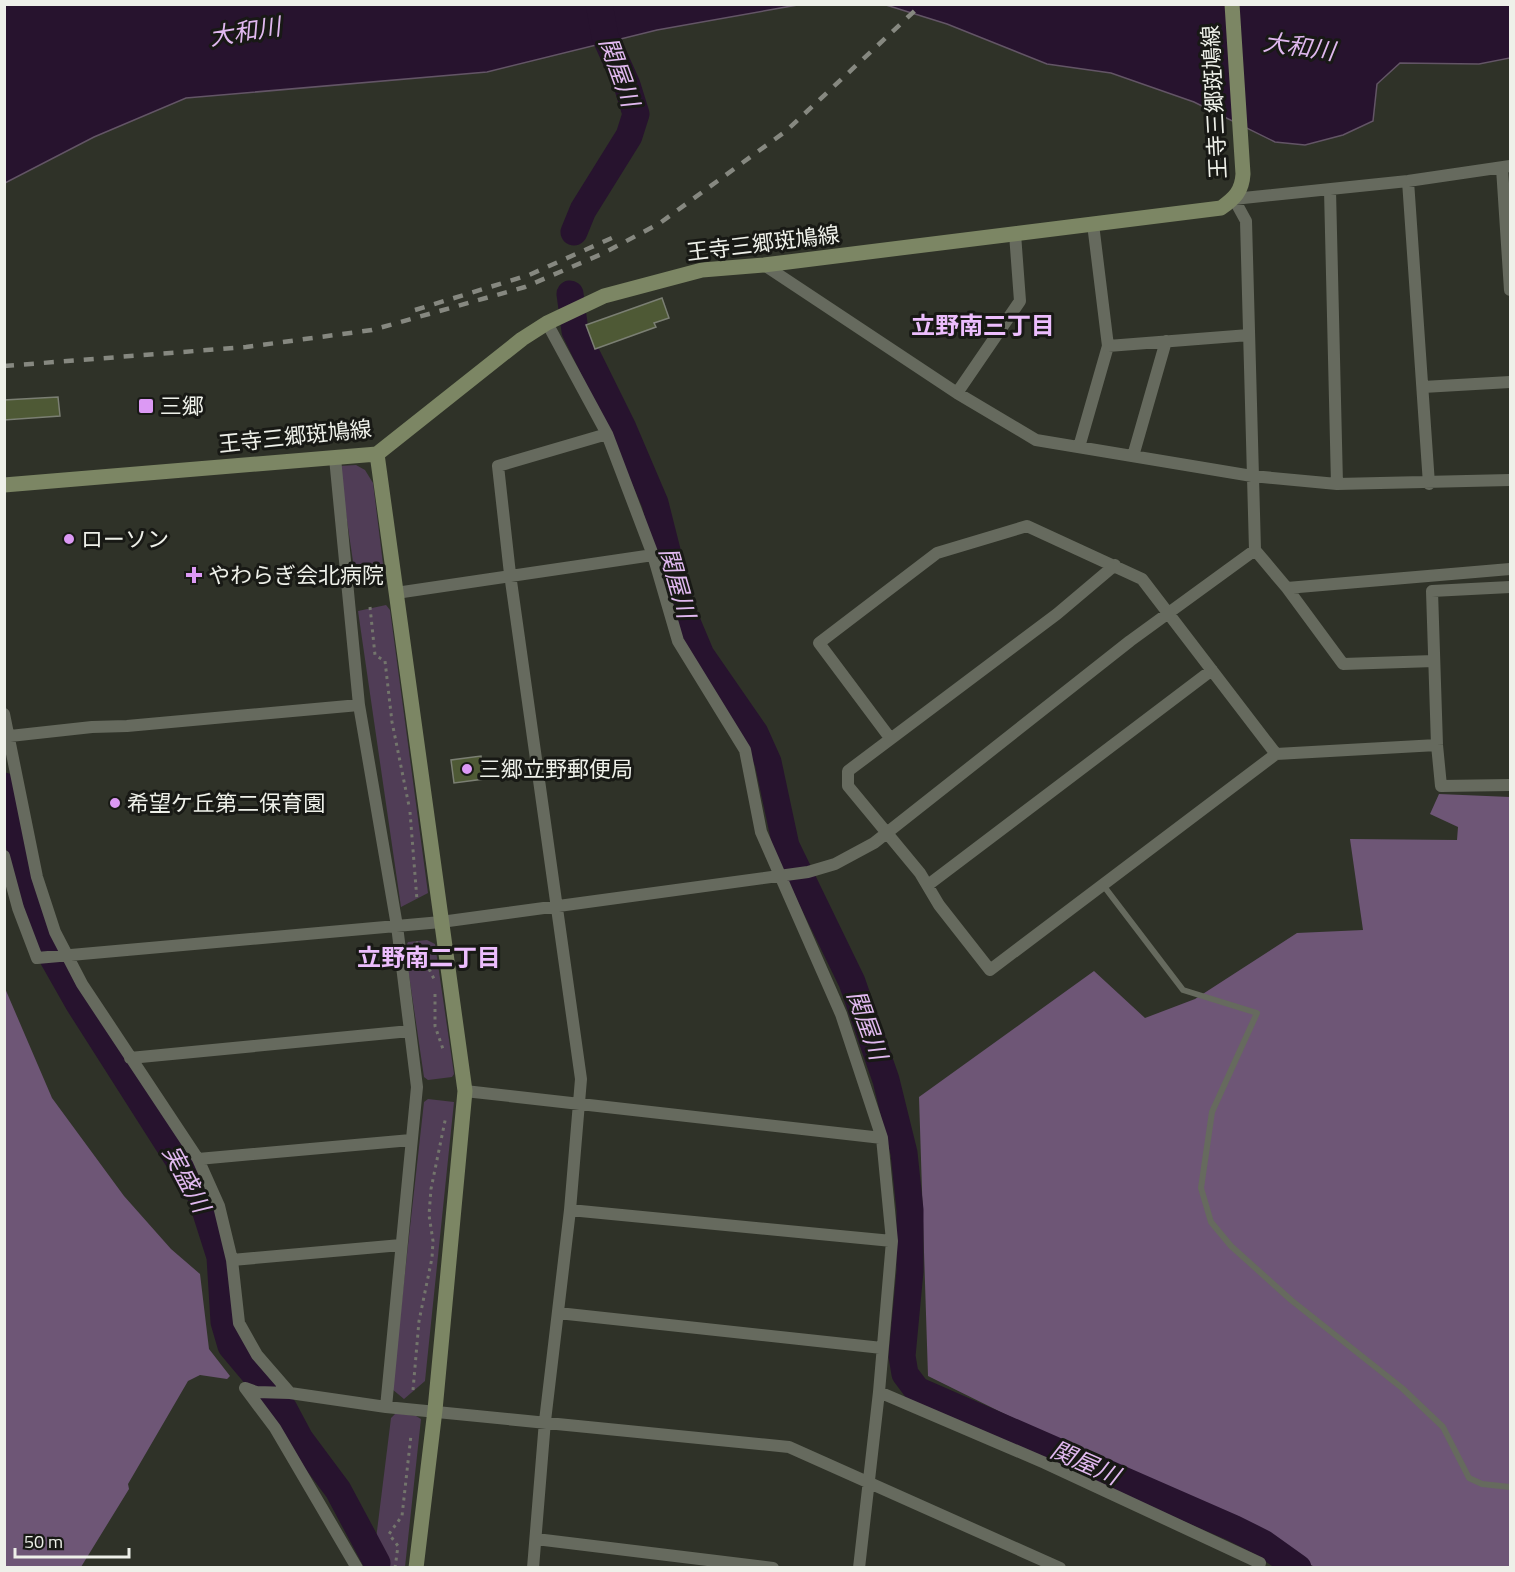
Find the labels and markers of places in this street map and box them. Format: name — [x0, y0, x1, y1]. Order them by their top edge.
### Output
place label: 三郷 — [160, 389, 204, 423]
marker: 三郷 — [137, 397, 155, 415]
place label: ローソン — [81, 522, 169, 556]
marker: ローソン — [62, 532, 76, 546]
place label: やわらぎ会北病院 — [208, 558, 384, 592]
marker: やわらぎ会北病院 — [185, 566, 203, 584]
place label: 三郷立野郵便局 — [479, 752, 633, 786]
marker: 三郷立野郵便局 — [460, 762, 474, 776]
place label: 希望ケ丘第二保育園 — [127, 786, 325, 820]
marker: 希望ケ丘第二保育園 — [108, 796, 122, 810]

